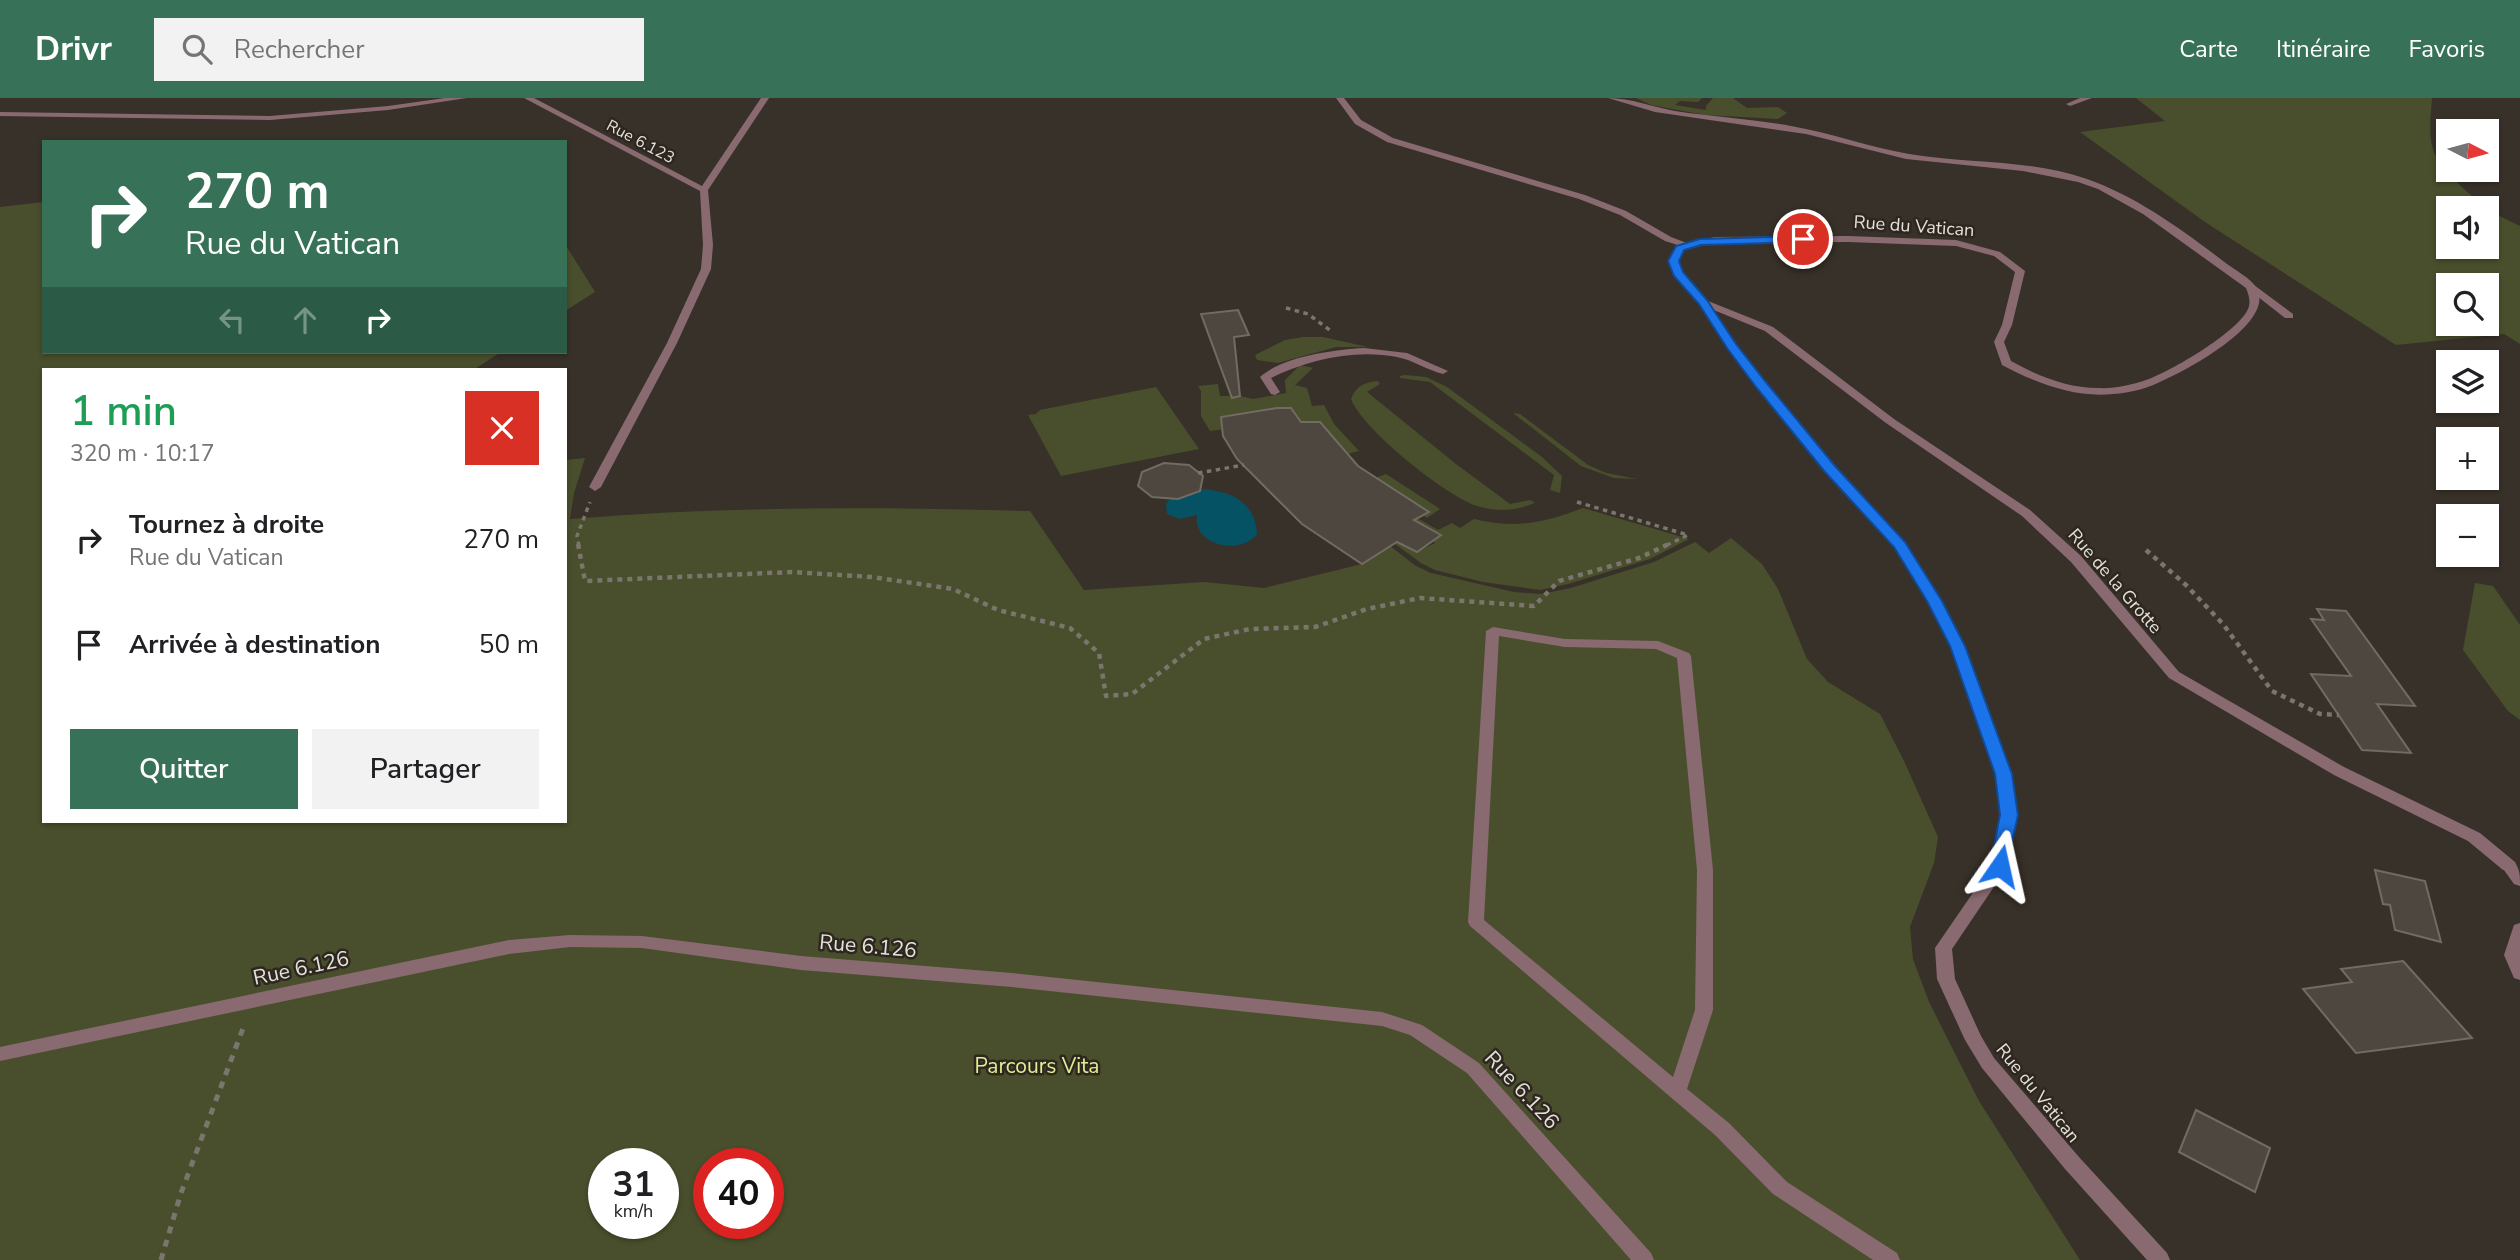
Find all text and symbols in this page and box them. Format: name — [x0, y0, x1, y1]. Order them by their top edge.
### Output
search box — [154, 18, 644, 81]
text: Drivr — [35, 27, 112, 72]
icon: search — [178, 30, 216, 68]
text: Rechercher — [234, 32, 364, 67]
text: Carte — [2179, 33, 2238, 65]
text: Itinéraire — [2276, 33, 2370, 65]
text: Favoris — [2408, 33, 2485, 65]
street label: Rue 6.123 — [603, 115, 679, 169]
north arrow — [2436, 119, 2499, 182]
map controls — [2436, 119, 2499, 567]
text: 270 m — [185, 158, 329, 225]
icon: right — [70, 168, 161, 259]
button: sound — [2436, 196, 2499, 259]
pin — [1773, 209, 1833, 269]
street label: Rue du Vatican — [1853, 210, 1975, 242]
icon: arrive — [1784, 220, 1822, 258]
text: Rue du Vatican — [185, 222, 400, 265]
button: search — [2436, 273, 2499, 336]
icon: left — [213, 301, 251, 339]
icon: ahead — [286, 301, 324, 339]
icon: right — [359, 301, 397, 339]
button: layers — [2436, 350, 2499, 413]
text: 1 min — [70, 383, 177, 440]
button: close — [465, 391, 539, 465]
button: + — [2436, 427, 2499, 490]
text: 320 m · 10:17 — [70, 438, 215, 469]
button: − — [2436, 504, 2499, 567]
text: Tournez à droite — [129, 507, 324, 542]
icon: right — [70, 521, 108, 559]
text: 270 m — [463, 522, 539, 557]
street label: Rue de la Grotte — [2063, 523, 2167, 639]
text: Rue du Vatican — [129, 542, 284, 573]
icon: arrive — [70, 626, 108, 664]
text: Arrivée à destination — [129, 627, 380, 662]
text: 50 m — [479, 627, 539, 662]
button: Quitter — [70, 729, 298, 809]
button: Partager — [312, 729, 539, 809]
position arrow — [1963, 829, 2037, 903]
street label: Rue 6.126 — [818, 928, 918, 964]
street label: Rue 6.126 — [250, 944, 352, 992]
street label: Rue du Vatican — [1991, 1038, 2085, 1148]
street label: Rue 6.126 — [1478, 1045, 1566, 1135]
park label: Parcours Vita — [974, 1052, 1100, 1080]
speed limit sign: 40 — [693, 1148, 784, 1239]
text: 31 — [612, 1161, 655, 1208]
text: km/h — [614, 1199, 653, 1223]

